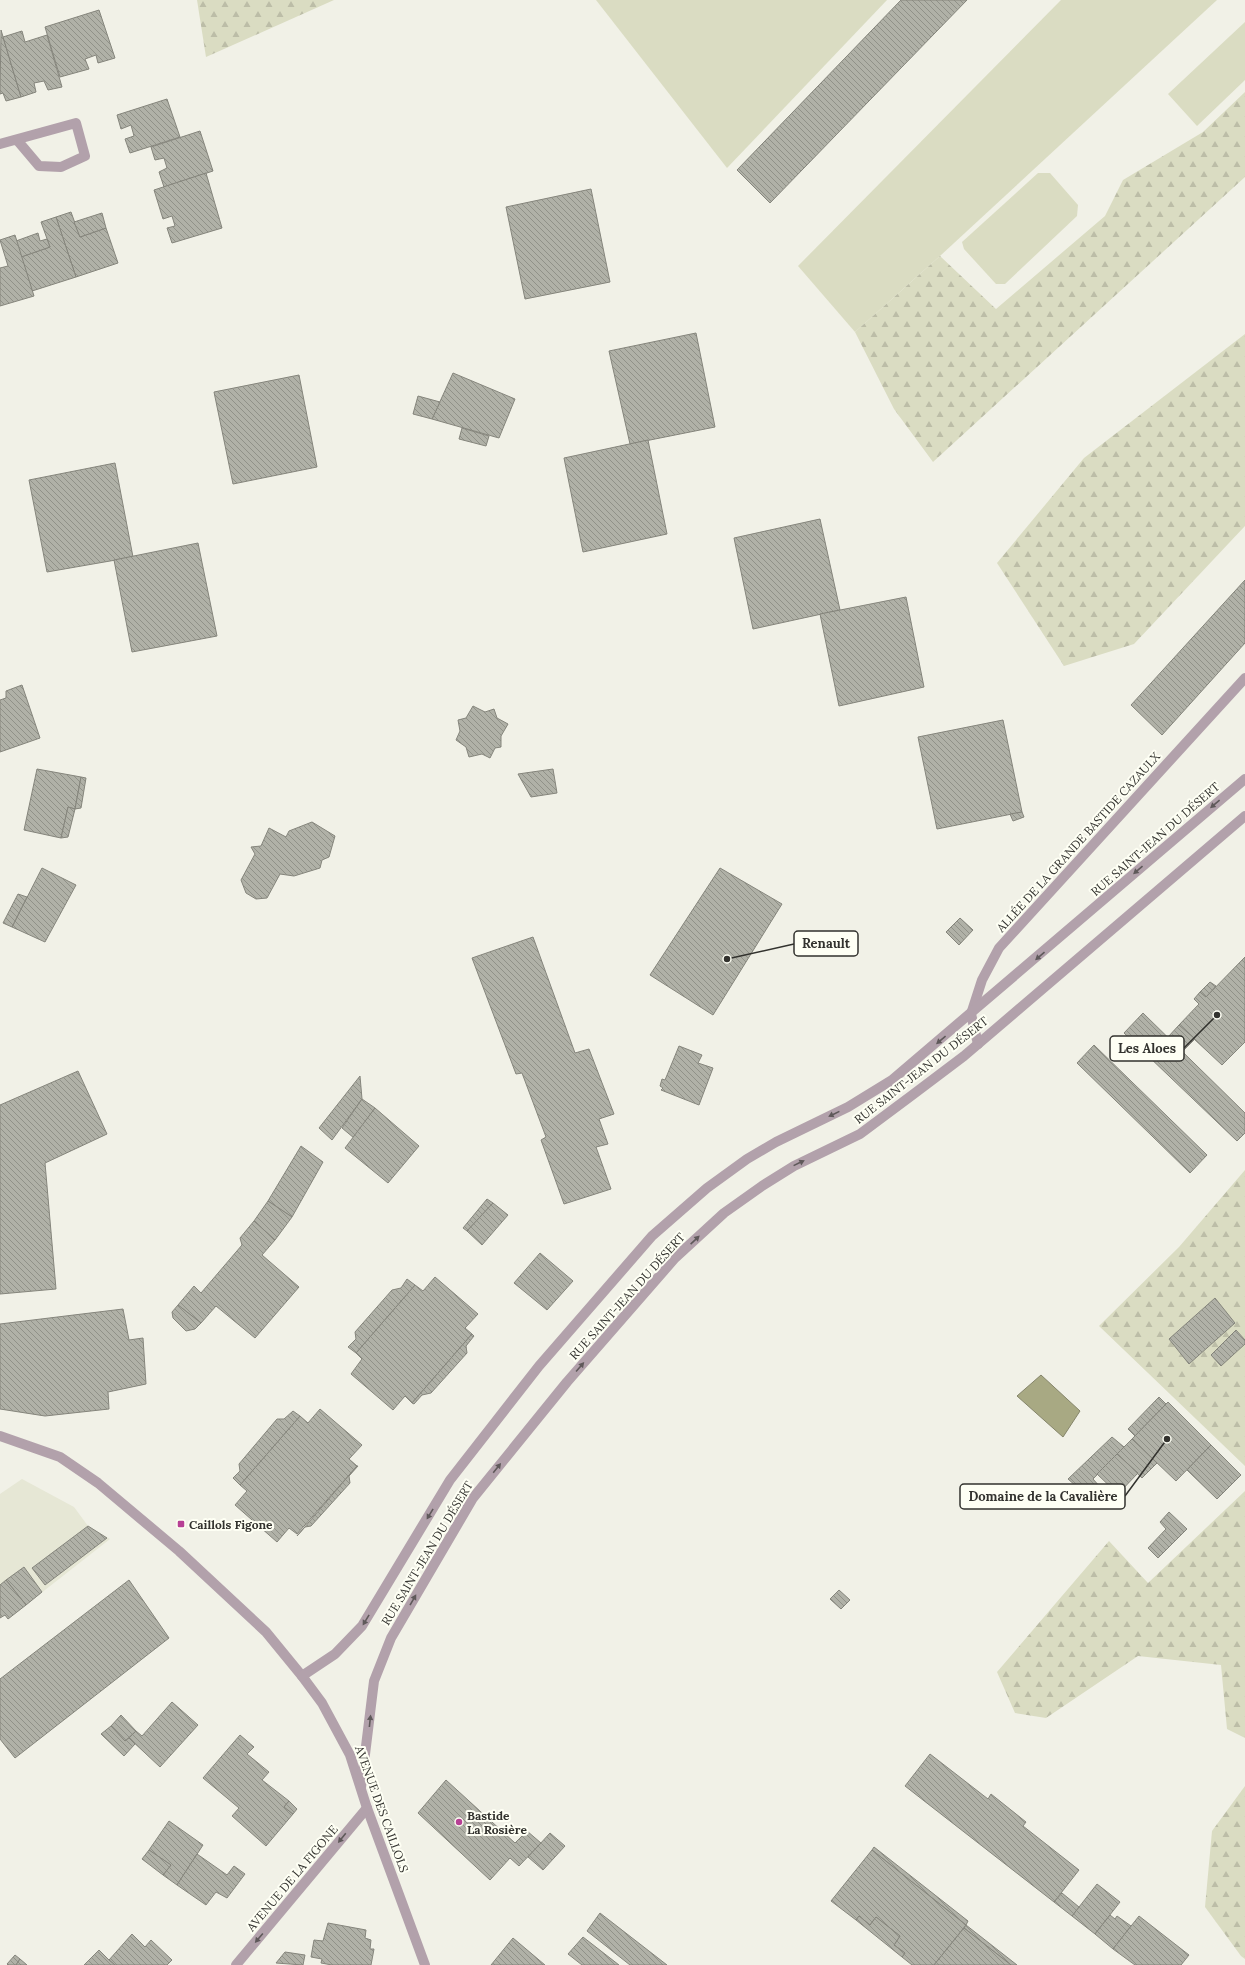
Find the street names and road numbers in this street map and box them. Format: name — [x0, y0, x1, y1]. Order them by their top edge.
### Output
street label: ALLÉE DE LA GRANDE BASTIDE CAZAULX — [993, 749, 1163, 936]
street label: RUE SAINT-JEAN DU DÉSERT — [1088, 779, 1223, 899]
street label: RUE SAINT-JEAN DU DÉSERT — [851, 1013, 991, 1127]
street label: RUE SAINT-JEAN DU DÉSERT — [566, 1229, 688, 1363]
street label: RUE SAINT-JEAN DU DÉSERT — [378, 1478, 476, 1628]
street label: AVENUE DES CAILLOLS — [352, 1743, 412, 1875]
street label: AVENUE DE LA FIGONE — [243, 1822, 341, 1935]

